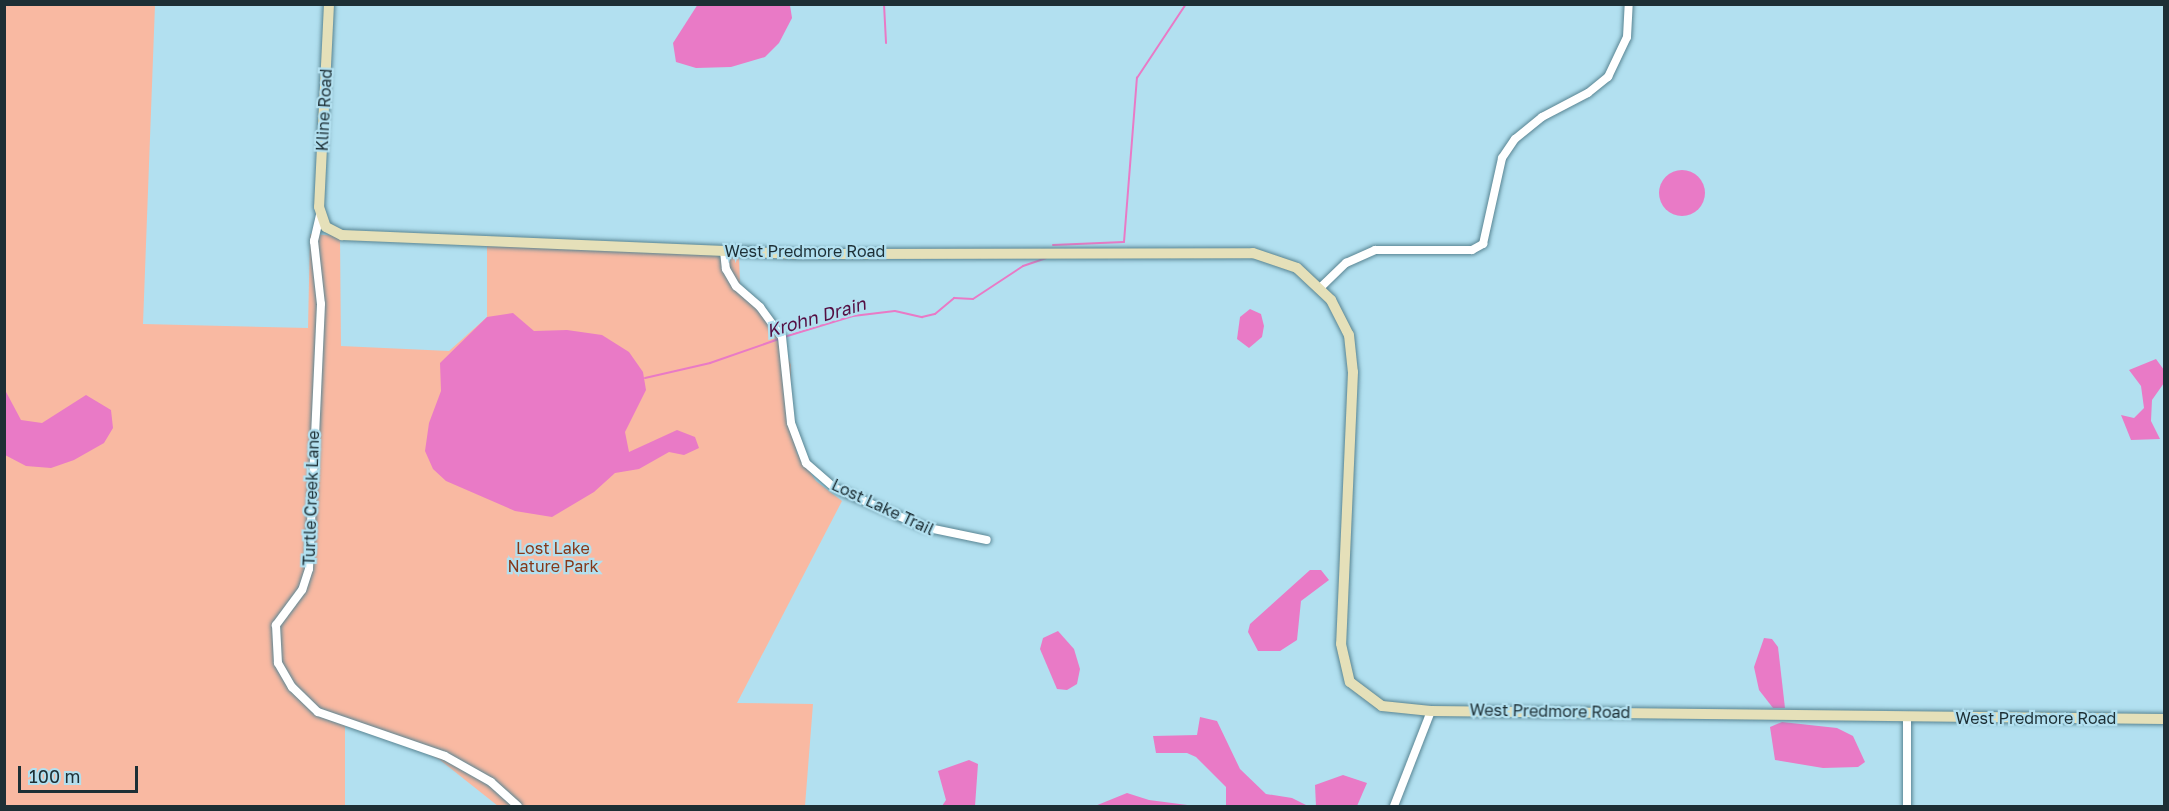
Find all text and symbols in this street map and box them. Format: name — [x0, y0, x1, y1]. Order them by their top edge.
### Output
street label: Kline Road — [312, 68, 336, 152]
street label: West Predmore Road — [725, 241, 885, 261]
water label: Krohn Drain — [764, 293, 868, 341]
street label: Turtle Creek Lane — [299, 430, 323, 566]
street label: Lost Lake Trail — [829, 475, 937, 539]
park label: Lost Lake Nature Park — [507, 538, 599, 576]
street label: West Predmore Road — [1469, 700, 1631, 722]
street label: West Predmore Road — [1956, 708, 2116, 728]
scale bar — [21, 754, 141, 792]
text: 100 m — [29, 765, 80, 787]

